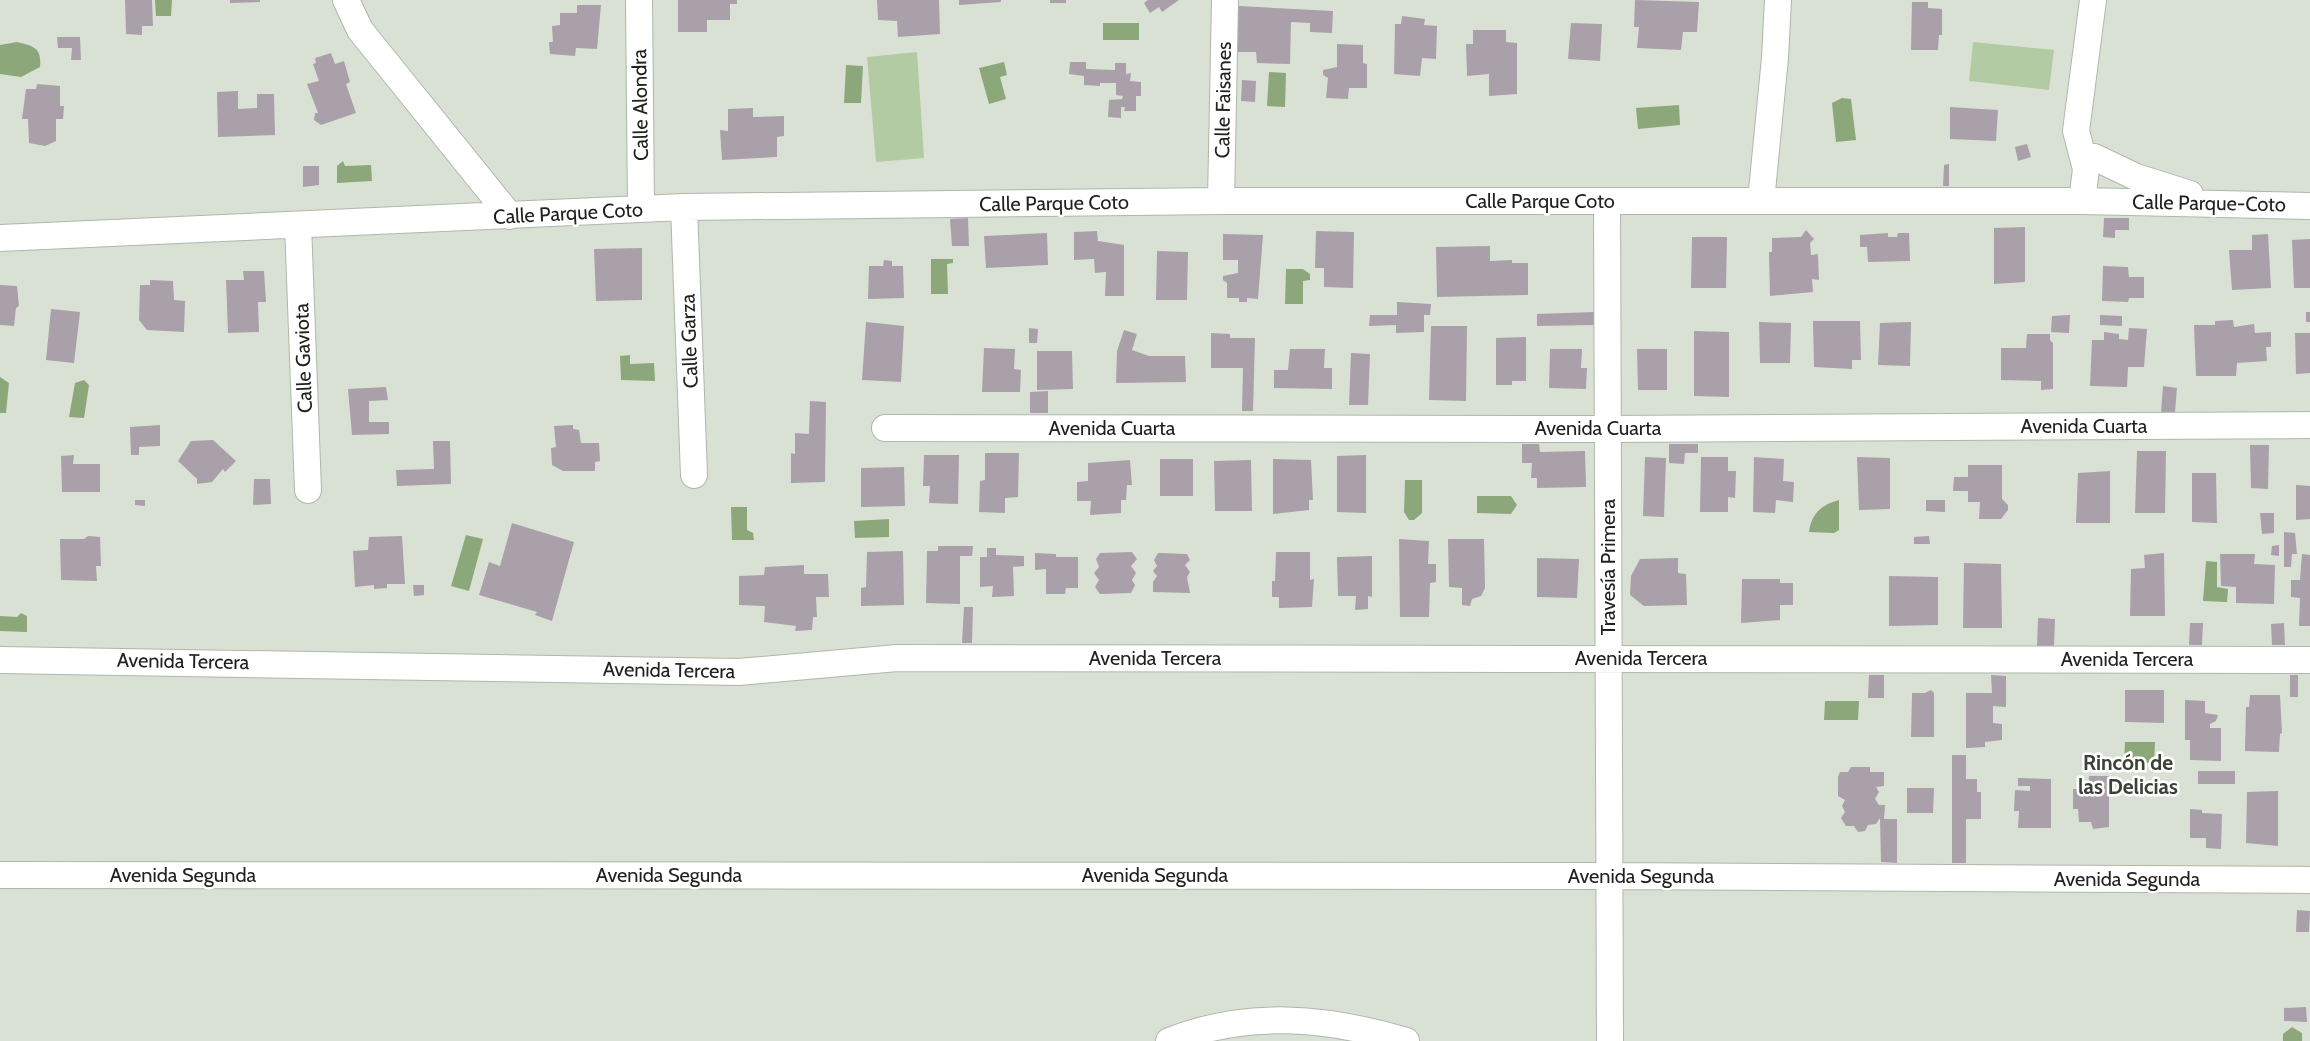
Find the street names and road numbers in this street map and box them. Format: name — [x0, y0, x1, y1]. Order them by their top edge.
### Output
street label: Calle Faisanes — [1210, 41, 1236, 159]
street label: Calle Alondra — [627, 48, 653, 161]
street label: Calle Parque Coto — [1465, 189, 1615, 213]
street label: Calle Parque Coto — [979, 190, 1129, 216]
street label: Calle Parque-Coto — [2132, 190, 2286, 216]
street label: Calle Parque Coto — [493, 197, 643, 229]
street label: Calle Garza — [675, 293, 703, 389]
street label: Calle Gaviota — [289, 302, 317, 413]
street label: Avenida Cuarta — [2021, 414, 2148, 438]
street label: Avenida Cuarta — [1049, 416, 1176, 440]
street label: Avenida Cuarta — [1535, 416, 1662, 440]
street label: Travesía Primera — [1596, 498, 1620, 635]
street label: Avenida Tercera — [1089, 646, 1222, 670]
street label: Avenida Tercera — [1575, 646, 1708, 670]
street label: Avenida Tercera — [2061, 647, 2194, 671]
street label: Avenida Tercera — [117, 648, 250, 674]
street label: Avenida Tercera — [603, 657, 736, 683]
street label: Avenida Segunda — [110, 863, 257, 887]
street label: Avenida Segunda — [596, 863, 743, 887]
street label: Avenida Segunda — [1082, 863, 1229, 887]
street label: Avenida Segunda — [1568, 864, 1715, 888]
street label: Avenida Segunda — [2054, 867, 2201, 891]

